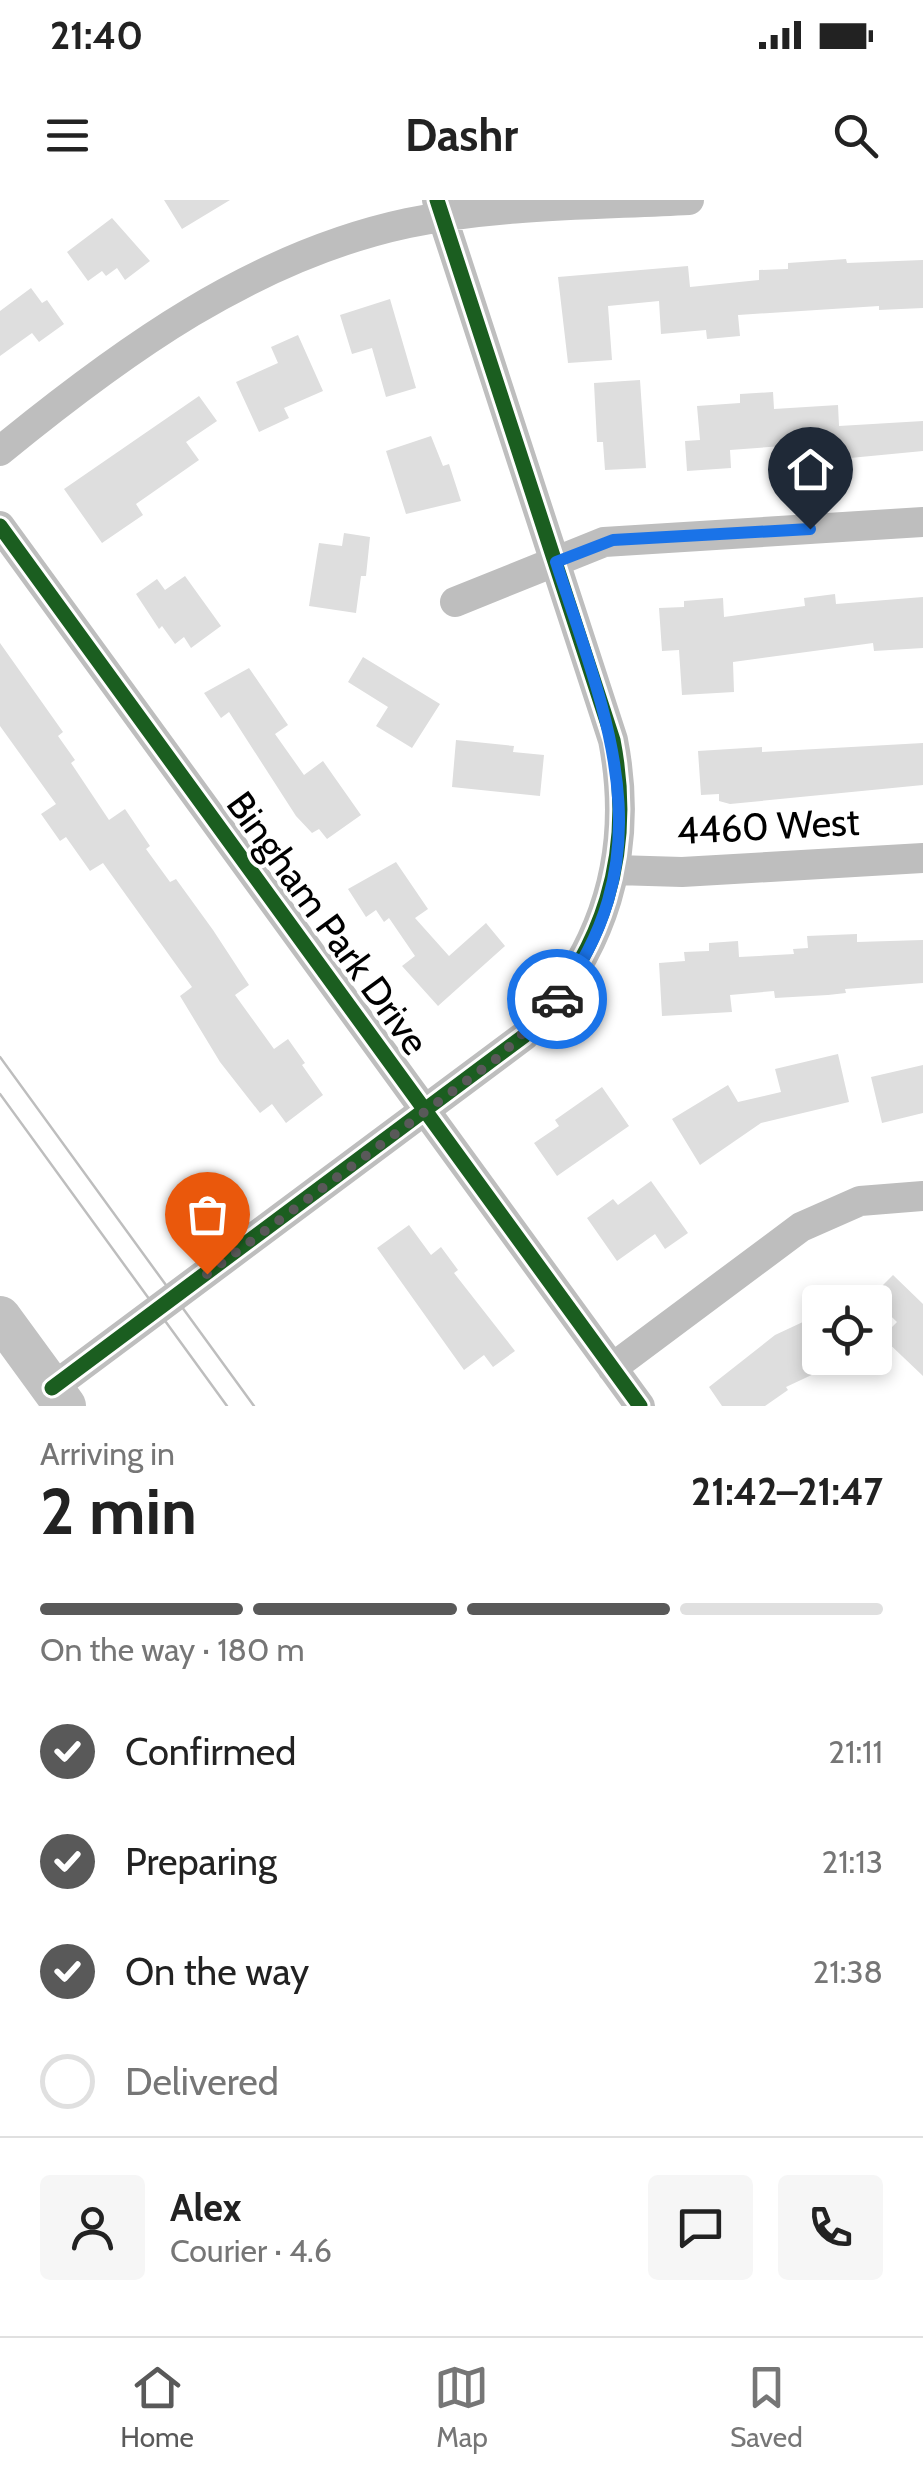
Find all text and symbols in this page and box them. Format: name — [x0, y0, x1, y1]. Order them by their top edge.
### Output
text: 21:40 — [50, 12, 143, 59]
icon: menu — [40, 108, 95, 163]
text: Dashr — [405, 108, 518, 162]
icon: search — [828, 108, 883, 163]
pin — [768, 427, 853, 530]
icon: home — [783, 442, 838, 497]
street label: Bingham Park Drive — [217, 782, 439, 1064]
street label: 4460 West — [675, 798, 861, 854]
courier — [507, 949, 607, 1049]
icon: car — [530, 972, 585, 1027]
pin — [165, 1172, 250, 1275]
icon: bag — [180, 1187, 235, 1242]
map controls — [802, 1285, 892, 1375]
button: locate — [802, 1285, 892, 1375]
text: Arriving in — [40, 1434, 175, 1473]
text: 21:42–21:47 — [691, 1468, 883, 1515]
text: 2 min — [40, 1471, 197, 1550]
text: On the way · 180 m — [40, 1630, 305, 1669]
icon: check — [40, 1724, 95, 1779]
text: Confirmed — [125, 1728, 296, 1775]
text: 21:11 — [828, 1732, 883, 1771]
icon: check — [40, 1834, 95, 1889]
text: Preparing — [125, 1838, 277, 1885]
text: 21:13 — [821, 1842, 883, 1881]
icon: check — [40, 1944, 95, 1999]
text: On the way — [125, 1948, 309, 1995]
text: 21:38 — [812, 1952, 883, 1991]
text: Delivered — [125, 2058, 279, 2105]
button: person — [40, 2175, 145, 2280]
button: chat — [648, 2175, 753, 2280]
button: phone — [778, 2175, 883, 2280]
text: Alex — [170, 2184, 241, 2231]
text: Courier · 4.6 — [170, 2231, 332, 2270]
tab: Home — [120, 2360, 194, 2454]
tab: Map — [434, 2360, 489, 2454]
tab: Saved — [730, 2360, 803, 2454]

